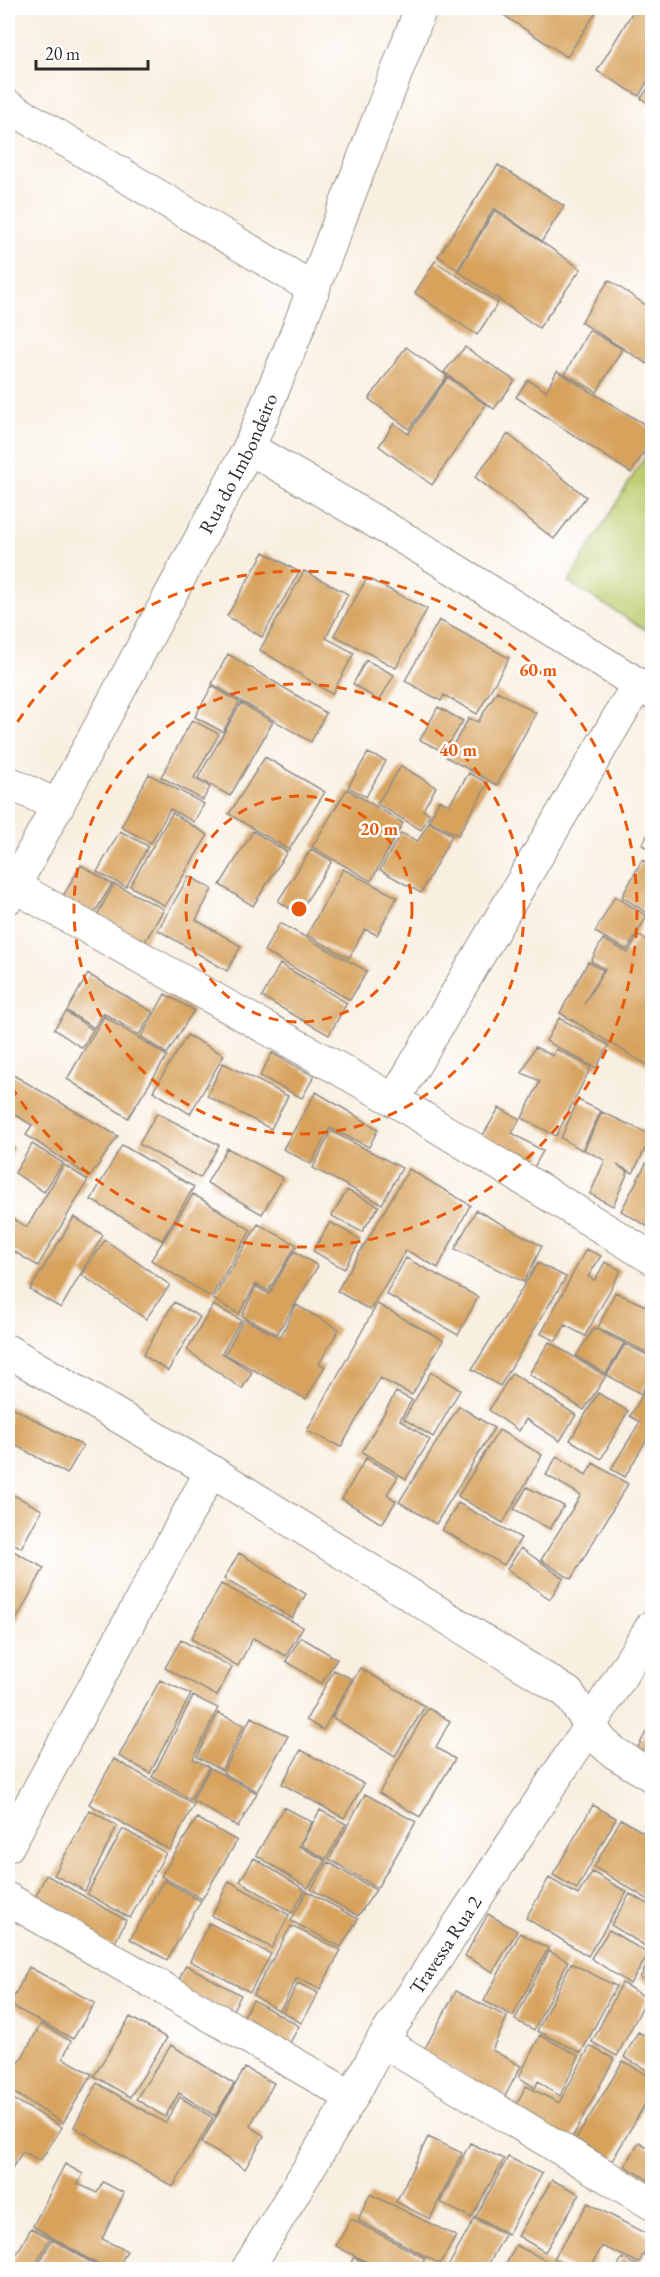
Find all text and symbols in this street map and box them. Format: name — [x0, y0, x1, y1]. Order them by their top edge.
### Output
scale bar — [36, 33, 148, 71]
text: 20 m — [45, 42, 80, 65]
street label: Rua do Imbondeiro — [193, 389, 283, 538]
text: 60 m — [519, 658, 557, 681]
text: 40 m — [439, 738, 477, 761]
text: 20 m — [360, 817, 398, 840]
centre of rings — [289, 899, 309, 919]
street label: Travessa Rua 2 — [403, 1890, 488, 1999]

